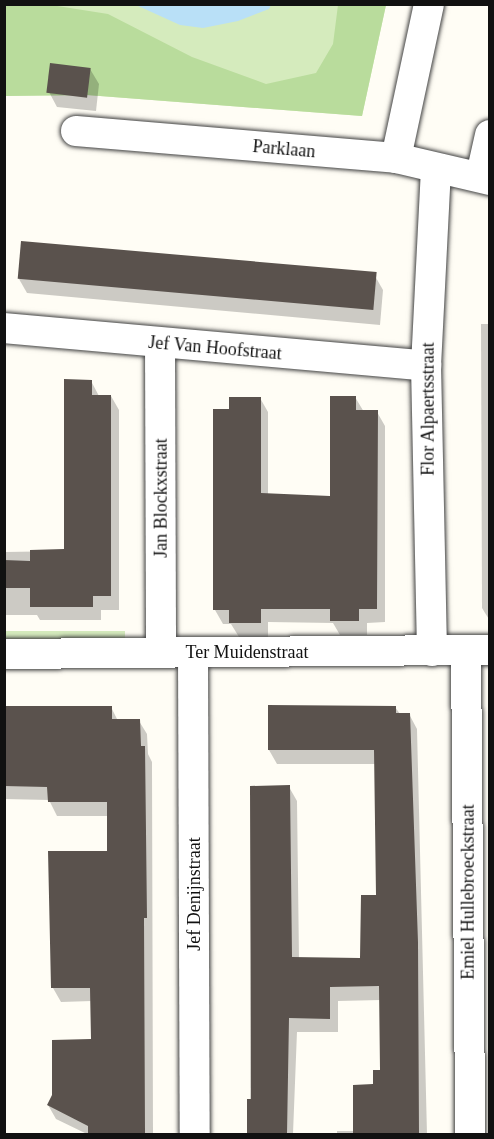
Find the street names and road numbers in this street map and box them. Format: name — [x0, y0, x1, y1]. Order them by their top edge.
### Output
street label: Parklaan — [252, 135, 316, 163]
street label: Jef Van Hoofstraat — [147, 331, 283, 365]
street label: Flor Alpaertsstraat — [417, 342, 439, 476]
street label: Jan Blockxstraat — [150, 438, 172, 558]
street label: Ter Muidenstraat — [185, 641, 309, 663]
street label: Emiel Hullebroeckstraat — [457, 804, 479, 980]
street label: Jef Denijnstraat — [183, 837, 205, 951]

